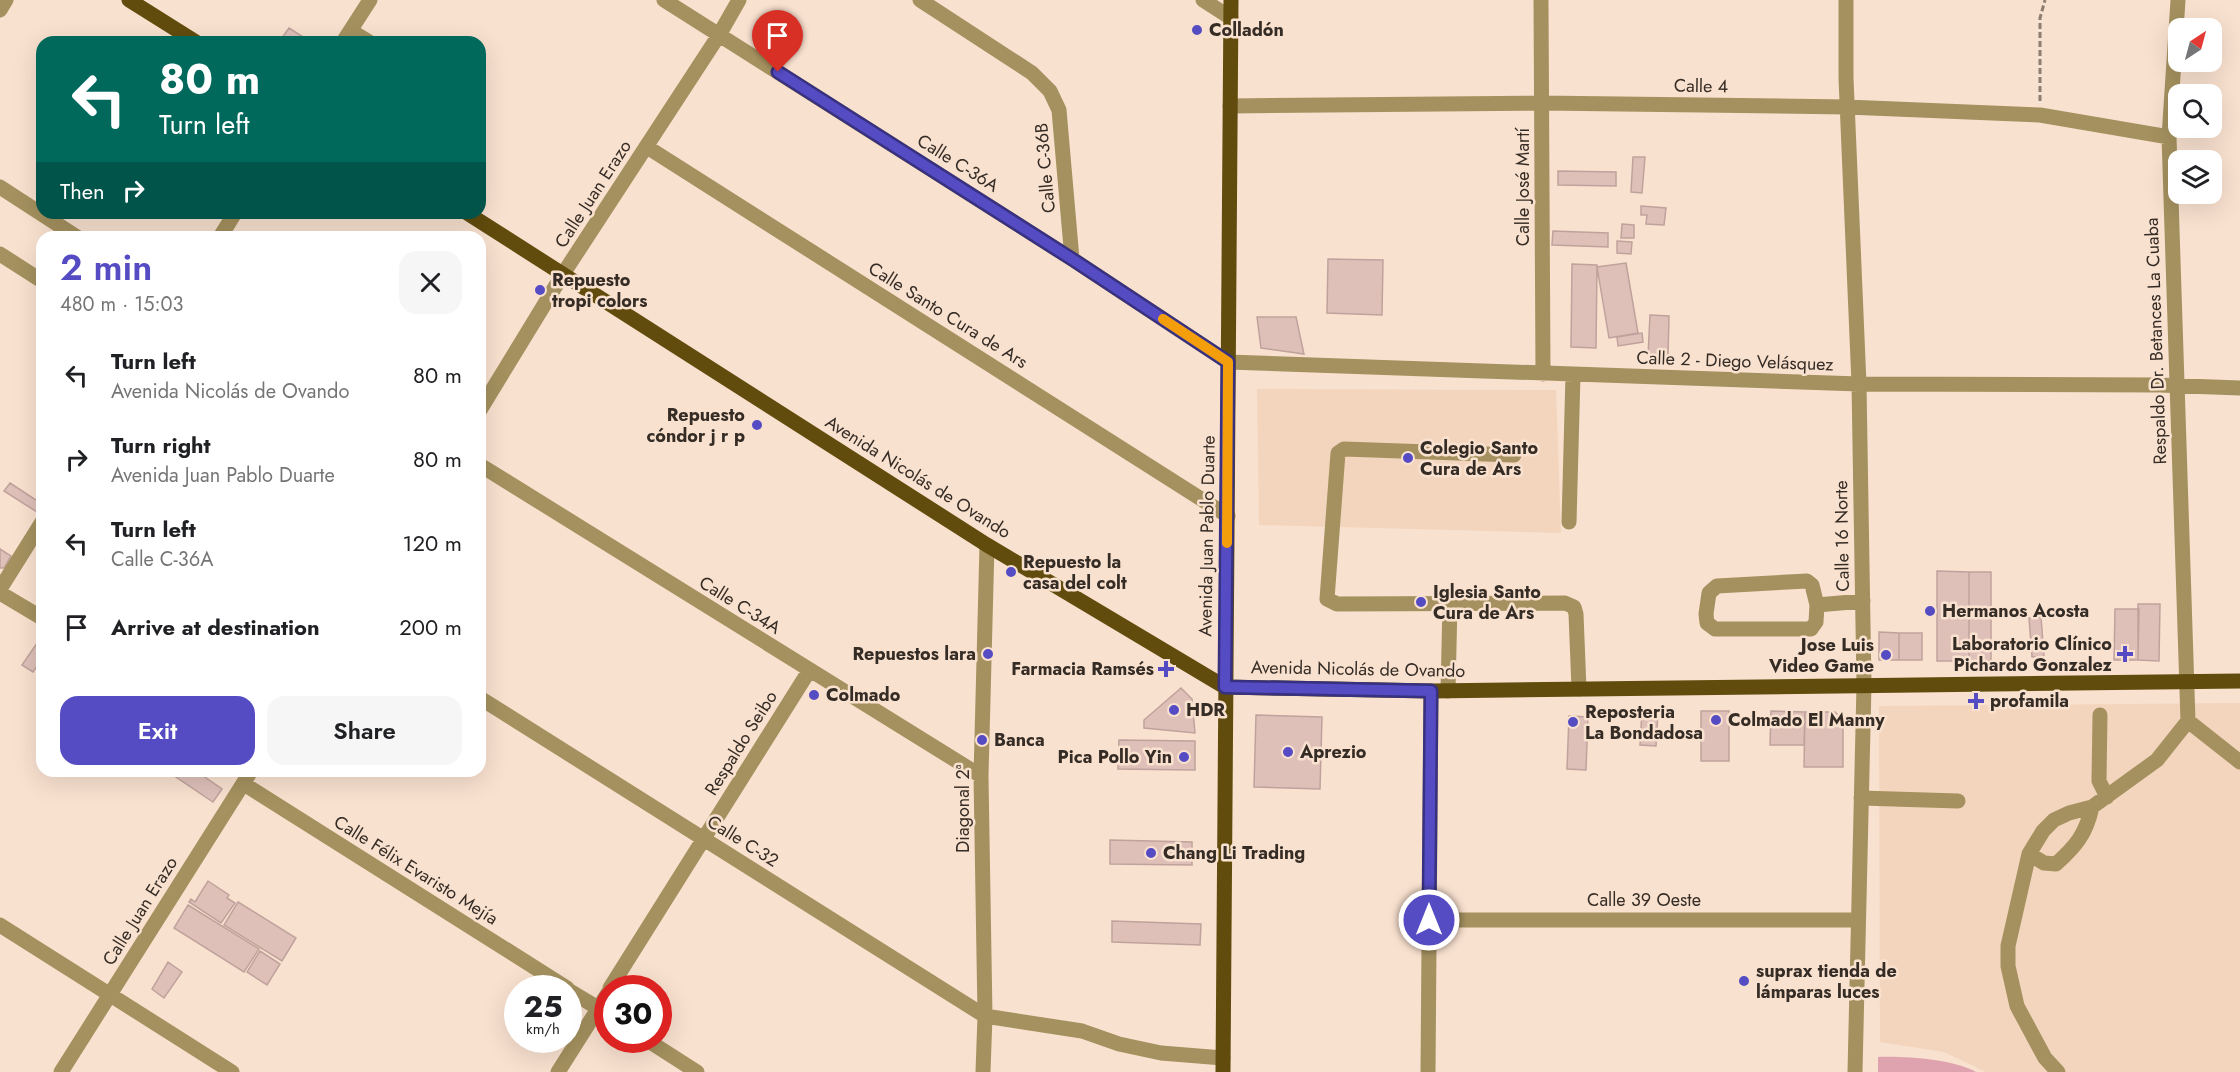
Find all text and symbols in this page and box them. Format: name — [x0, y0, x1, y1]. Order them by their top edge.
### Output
pin — [752, 10, 803, 72]
place label: Colladón — [1209, 17, 1284, 43]
north arrow — [2168, 18, 2222, 72]
map controls — [2168, 18, 2222, 204]
icon: arrive — [761, 19, 794, 52]
marker: Colladón — [1190, 23, 1204, 37]
text: 80 m — [159, 49, 260, 110]
icon: left — [60, 60, 138, 138]
street label: Calle 4 — [1674, 73, 1728, 99]
button: search — [2168, 84, 2222, 138]
text: Turn left — [159, 105, 249, 144]
street label: Calle C-36B — [1028, 122, 1062, 214]
street label: Calle José Martí — [1510, 126, 1536, 246]
street label: Calle C-36A — [912, 128, 1004, 198]
street label: Calle Juan Erazo — [548, 135, 638, 253]
button: layers — [2168, 150, 2222, 204]
icon: right — [117, 174, 150, 207]
text: Then — [60, 175, 105, 207]
street label: Respaldo Dr. Betances La Cuaba — [2139, 217, 2173, 465]
text: 2 min — [60, 241, 152, 293]
button: close — [399, 251, 462, 314]
street label: Calle Santo Cura de Ars — [863, 255, 1033, 375]
place label: Repuesto tropi colors — [552, 267, 648, 314]
marker: Repuesto tropi colors — [533, 283, 547, 297]
text: 480 m · 15:03 — [60, 290, 183, 319]
text: Turn left — [111, 345, 196, 377]
street label: Calle 2 - Diego Velásquez — [1636, 345, 1835, 377]
icon: left — [60, 359, 93, 392]
text: 80 m — [413, 359, 462, 391]
text: Avenida Nicolás de Ovando — [111, 377, 349, 406]
place label: Repuesto cóndor j r p — [646, 402, 745, 449]
street label: Avenida Nicolás de Ovando — [820, 409, 1016, 545]
marker: Repuesto cóndor j r p — [750, 418, 764, 432]
text: Turn right — [111, 429, 211, 461]
street label: Avenida Juan Pablo Duarte — [1192, 435, 1222, 637]
place label: Colegio Santo Cura de Ars — [1420, 435, 1538, 482]
icon: right — [60, 443, 93, 476]
text: 80 m — [413, 443, 462, 475]
marker: Colegio Santo Cura de Ars — [1401, 451, 1415, 465]
text: Avenida Juan Pablo Duarte — [111, 461, 335, 490]
street label: Calle 16 Norte — [1828, 480, 1856, 592]
text: Turn left — [111, 513, 196, 545]
icon: left — [60, 527, 93, 560]
text: 120 m — [403, 527, 462, 559]
text: Calle C-36A — [111, 545, 213, 574]
place label: Repuesto la casa del colt — [1023, 549, 1127, 596]
marker: Repuesto la casa del colt — [1004, 565, 1018, 579]
street label: Calle C-34A — [694, 570, 786, 641]
place label: Iglesia Santo Cura de Ars — [1433, 579, 1541, 626]
marker: Iglesia Santo Cura de Ars — [1414, 595, 1428, 609]
place label: Hermanos Acosta — [1942, 598, 2089, 624]
marker: Hermanos Acosta — [1923, 604, 1937, 618]
icon: arrive — [60, 611, 93, 644]
text: Arrive at destination — [111, 611, 320, 643]
text: 200 m — [399, 611, 462, 643]
place label: Laboratorio Clínico Pichardo Gonzalez — [1952, 631, 2113, 678]
place label: Jose Luis Video Game — [1768, 632, 1874, 679]
place label: Repuestos lara — [852, 641, 976, 667]
marker: Laboratorio Clínico Pichardo Gonzalez — [2116, 645, 2134, 663]
marker: Repuestos lara — [981, 647, 995, 661]
marker: Jose Luis Video Game — [1879, 648, 1893, 662]
street label: Avenida Nicolás de Ovando — [1251, 654, 1466, 684]
place label: Farmacia Ramsés — [1011, 656, 1154, 682]
marker: Farmacia Ramsés — [1159, 662, 1173, 676]
place label: Colmado — [826, 682, 901, 708]
street label: Respaldo Seibo — [698, 685, 784, 800]
marker: Colmado — [807, 688, 821, 702]
place label: profamila — [1990, 688, 2069, 714]
marker: profamila — [1967, 692, 1985, 710]
button: Exit — [60, 696, 255, 765]
button: Share — [267, 696, 462, 765]
place label: HDR — [1186, 697, 1225, 723]
place label: Reposteria La Bondadosa — [1585, 699, 1703, 746]
marker: HDR — [1167, 703, 1181, 717]
place label: Colmado El Manny — [1728, 707, 1885, 733]
marker: Colmado El Manny — [1709, 713, 1723, 727]
marker: Reposteria La Bondadosa — [1566, 715, 1580, 729]
place label: Banca — [994, 727, 1045, 753]
marker: Banca — [975, 733, 989, 747]
place label: Aprezio — [1299, 739, 1367, 765]
place label: Pica Pollo Yin — [1058, 744, 1172, 770]
marker: Aprezio — [1281, 745, 1295, 759]
marker: Pica Pollo Yin — [1177, 750, 1191, 764]
street label: Diagonal 2ª — [950, 765, 976, 853]
street label: Calle Félix Evaristo Mejía — [329, 809, 503, 931]
street label: Calle C-32 — [702, 809, 784, 873]
place label: Chang Li Trading — [1163, 840, 1305, 866]
marker: Chang Li Trading — [1144, 846, 1158, 860]
street label: Calle Juan Erazo — [96, 851, 184, 970]
street label: Calle 39 Oeste — [1587, 887, 1701, 913]
position arrow — [1397, 888, 1461, 952]
place label: suprax tienda de lámparas luces — [1756, 958, 1897, 1005]
marker: suprax tienda de lámparas luces — [1737, 974, 1751, 988]
speed limit sign: 30 — [594, 975, 672, 1053]
text: 25 — [523, 985, 563, 1028]
text: km/h — [526, 1018, 560, 1040]

